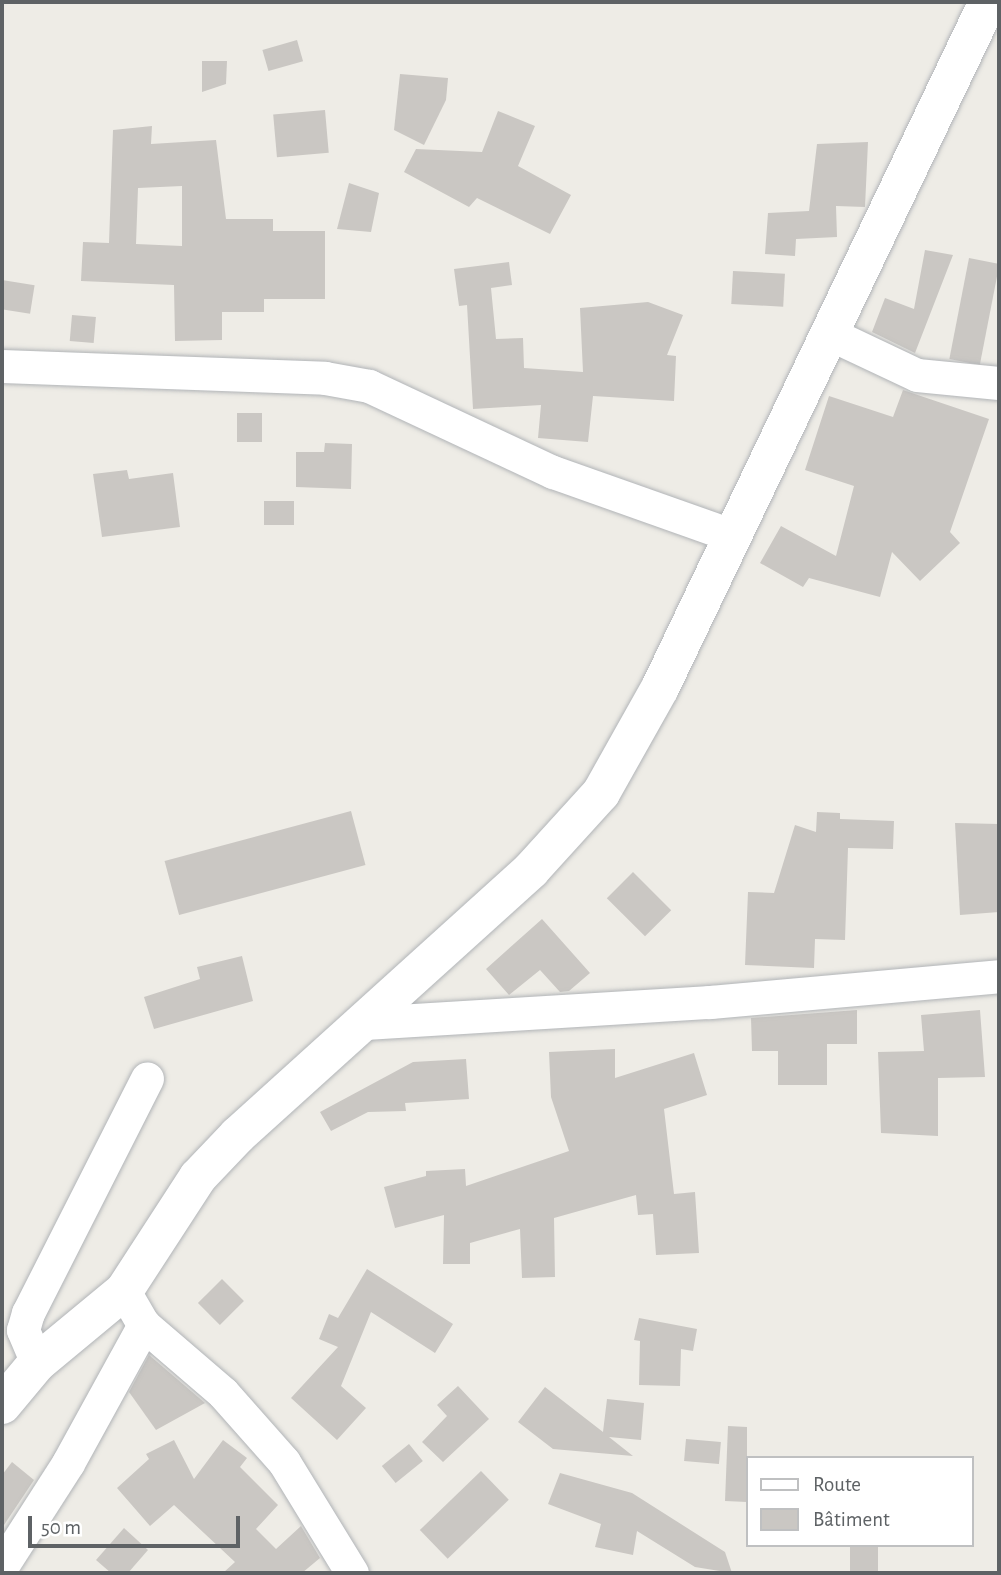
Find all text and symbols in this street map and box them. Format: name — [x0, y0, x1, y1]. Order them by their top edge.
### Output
legend — [746, 1456, 973, 1547]
text: Route — [813, 1474, 861, 1495]
scale bar — [32, 1502, 243, 1546]
text: Bâtiment — [813, 1509, 890, 1530]
text: 50 m — [41, 1517, 81, 1538]

